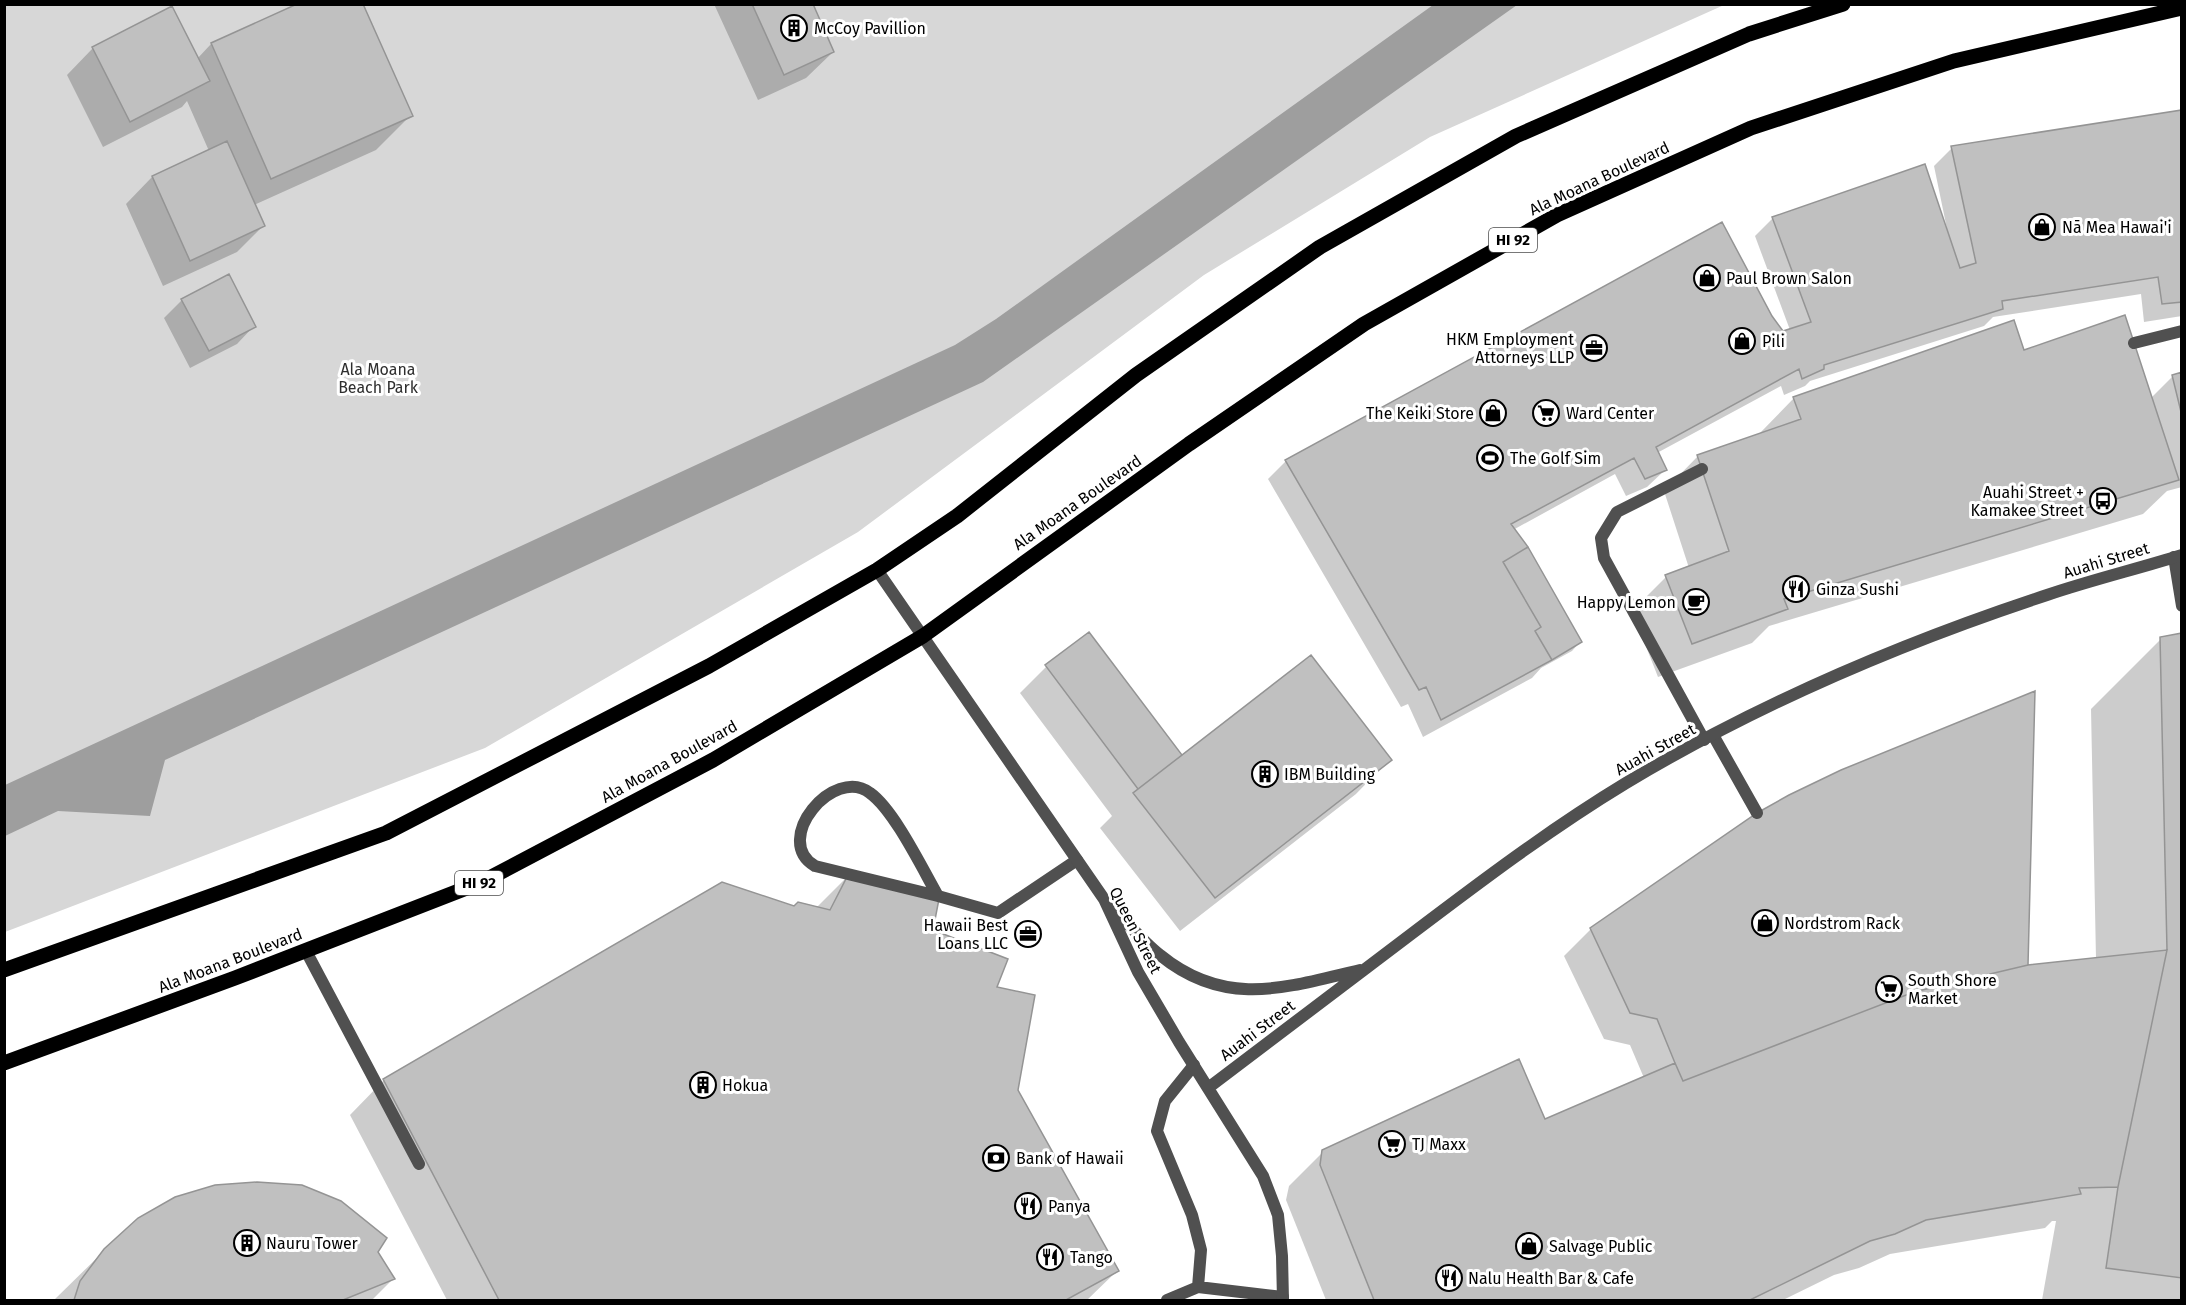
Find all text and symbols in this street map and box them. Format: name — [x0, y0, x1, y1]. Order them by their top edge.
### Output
building icon: McCoy Pavillion — [779, 13, 809, 43]
place label: McCoy Pavillion — [814, 19, 926, 38]
street label: Ala Moana Boulevard — [1526, 138, 1672, 219]
shop icon: Nā Mea Hawai'i — [2027, 212, 2057, 242]
place label: Nā Mea Hawai'i — [2062, 218, 2172, 237]
road number: HI 92 — [1489, 228, 1537, 252]
shop icon: Paul Brown Salon — [1692, 263, 1722, 293]
place label: Paul Brown Salon — [1726, 269, 1852, 288]
shop icon: Pili — [1727, 326, 1757, 356]
place label: HKM Employment Attorneys LLP — [1446, 330, 1574, 367]
place label: Pili — [1762, 332, 1785, 351]
office icon: HKM Employment Attorneys LLP — [1579, 333, 1609, 363]
park label: Ala Moana Beach Park — [338, 360, 419, 397]
shop icon: The Keiki Store — [1478, 398, 1508, 428]
supermarket icon: Ward Center — [1531, 398, 1561, 428]
place label: The Keiki Store — [1366, 404, 1474, 423]
place label: Ward Center — [1566, 404, 1655, 423]
sports icon: The Golf Sim — [1475, 443, 1505, 473]
place label: The Golf Sim — [1510, 449, 1601, 468]
street label: Ala Moana Boulevard — [1009, 451, 1145, 554]
place label: Auahi Street + Kamakee Street — [1970, 483, 2084, 520]
bus stop icon: Auahi Street + Kamakee Street — [2088, 486, 2118, 516]
street label: Auahi Street — [2061, 538, 2152, 583]
restaurant icon: Ginza Sushi — [1781, 574, 1811, 604]
place label: Ginza Sushi — [1816, 580, 1899, 599]
cafe icon: Happy Lemon — [1681, 587, 1711, 617]
place label: Happy Lemon — [1577, 593, 1676, 612]
street label: Ala Moana Boulevard — [598, 716, 741, 807]
street label: Auahi Street — [1612, 720, 1699, 779]
building icon: IBM Building — [1250, 759, 1280, 789]
place label: IBM Building — [1284, 765, 1376, 784]
road number: HI 92 — [455, 871, 503, 895]
street label: Queen Street — [1106, 884, 1166, 977]
shop icon: Nordstrom Rack — [1750, 908, 1780, 938]
place label: Nordstrom Rack — [1784, 914, 1901, 933]
place label: Hawaii Best Loans LLC — [924, 916, 1008, 953]
office icon: Hawaii Best Loans LLC — [1013, 919, 1043, 949]
street label: Ala Moana Boulevard — [156, 924, 305, 997]
place label: South Shore Market — [1908, 971, 1997, 1008]
supermarket icon: South Shore Market — [1874, 974, 1904, 1004]
street label: Auahi Street — [1216, 996, 1299, 1065]
building icon: Hokua — [688, 1070, 718, 1100]
place label: Hokua — [722, 1076, 768, 1095]
supermarket icon: TJ Maxx — [1377, 1129, 1407, 1159]
place label: TJ Maxx — [1412, 1135, 1466, 1154]
bank icon: Bank of Hawaii — [981, 1143, 1011, 1173]
place label: Bank of Hawaii — [1016, 1149, 1124, 1168]
restaurant icon: Panya — [1013, 1191, 1043, 1221]
place label: Panya — [1048, 1197, 1091, 1216]
building icon: Nauru Tower — [232, 1228, 262, 1258]
shop icon: Salvage Public — [1514, 1231, 1544, 1261]
place label: Nauru Tower — [266, 1234, 359, 1253]
place label: Salvage Public — [1549, 1237, 1653, 1256]
restaurant icon: Tango — [1035, 1242, 1065, 1272]
place label: Tango — [1070, 1248, 1113, 1267]
restaurant icon: Nalu Health Bar & Cafe — [1434, 1263, 1464, 1293]
place label: Nalu Health Bar & Cafe — [1468, 1269, 1634, 1288]

